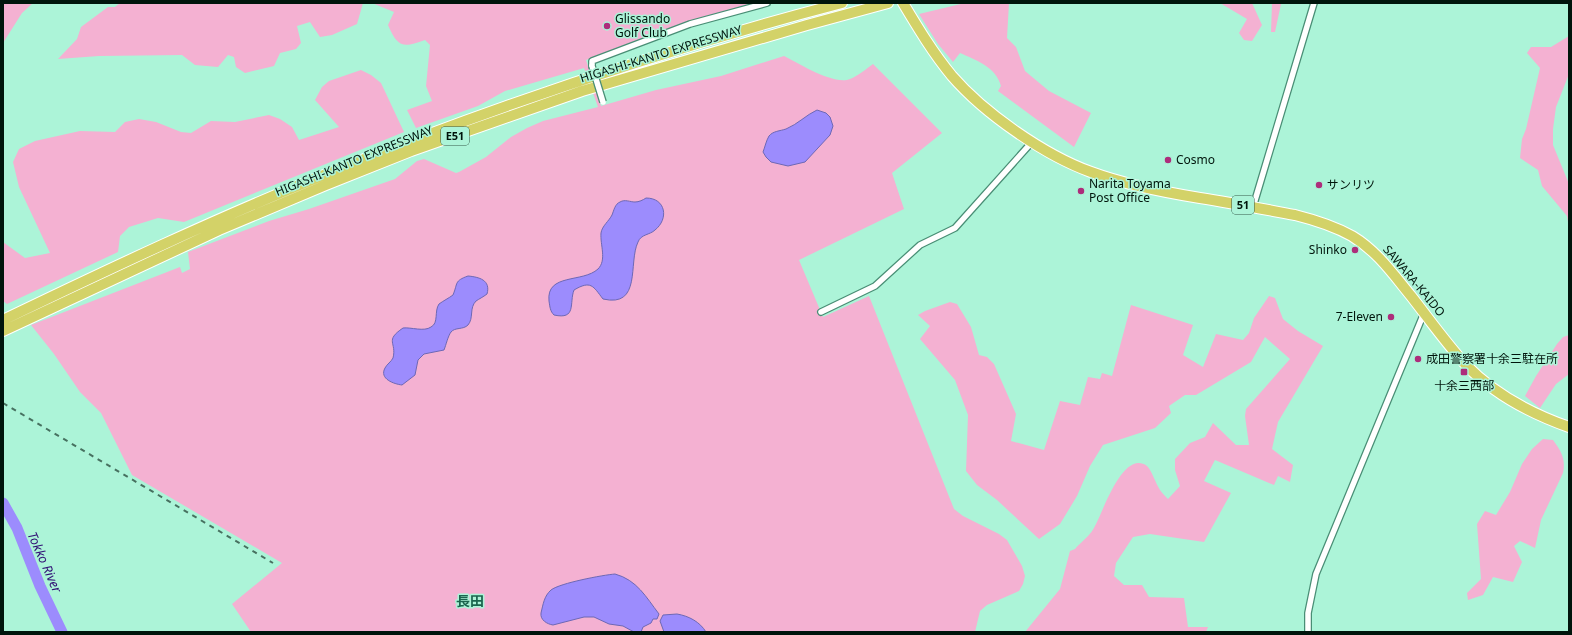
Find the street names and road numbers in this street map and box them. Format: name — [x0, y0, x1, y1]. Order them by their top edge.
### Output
street label: HIGASHI-KANTO EXPRESSWAY — [578, 21, 744, 86]
street label: HIGASHI-KANTO EXPRESSWAY — [272, 121, 435, 200]
road number: E51 — [441, 127, 469, 145]
road number: 51 — [1232, 196, 1254, 214]
street label: SAWARA-KAIDO — [1379, 241, 1449, 320]

